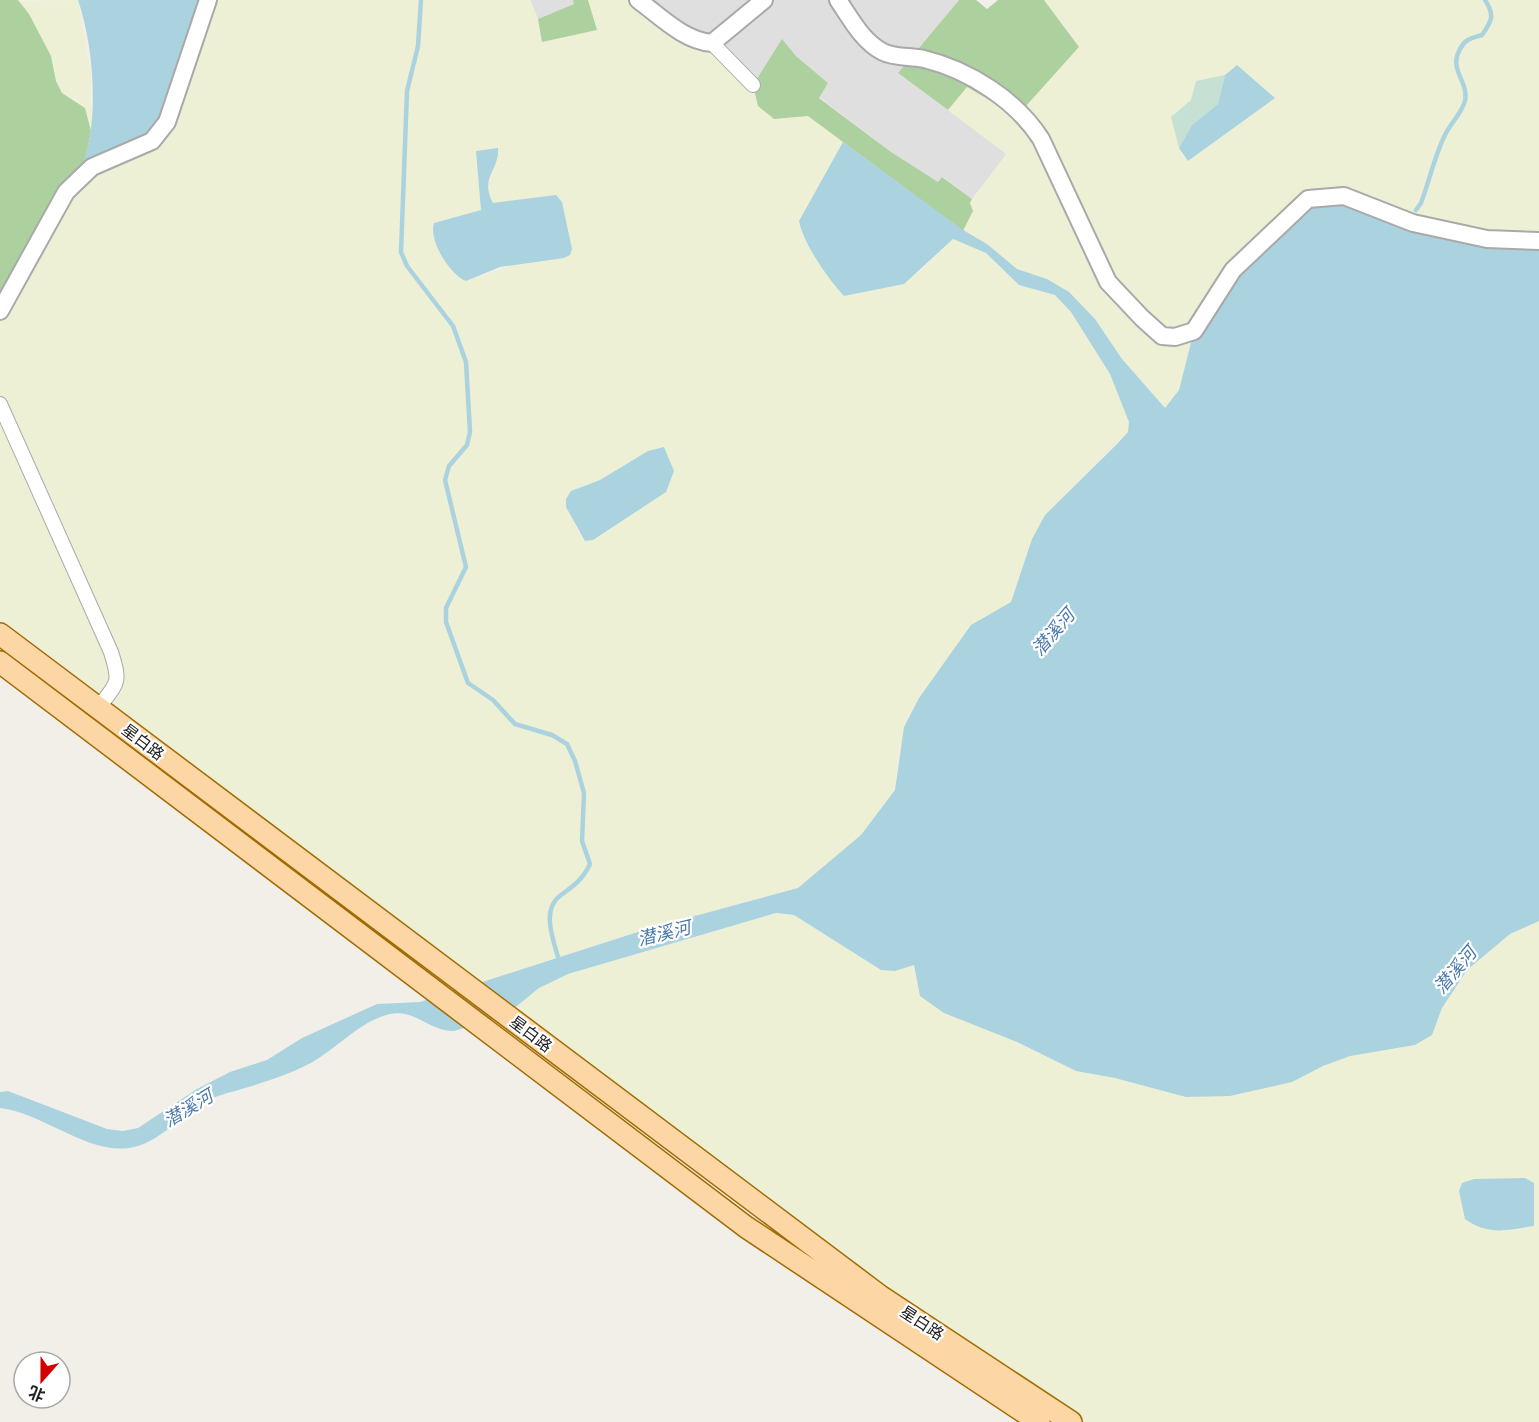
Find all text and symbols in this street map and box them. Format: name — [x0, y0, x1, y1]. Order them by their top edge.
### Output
water label: 潜溪河 — [1027, 602, 1081, 659]
street label: 星白路 — [118, 720, 168, 764]
water label: 潜溪河 — [635, 916, 696, 950]
water label: 潜溪河 — [1430, 940, 1482, 997]
street label: 星白路 — [506, 1012, 556, 1056]
water label: 潜溪河 — [159, 1084, 219, 1131]
street label: 星白路 — [897, 1302, 947, 1344]
north arrow — [12, 1350, 72, 1410]
text: 北 — [26, 1382, 48, 1405]

